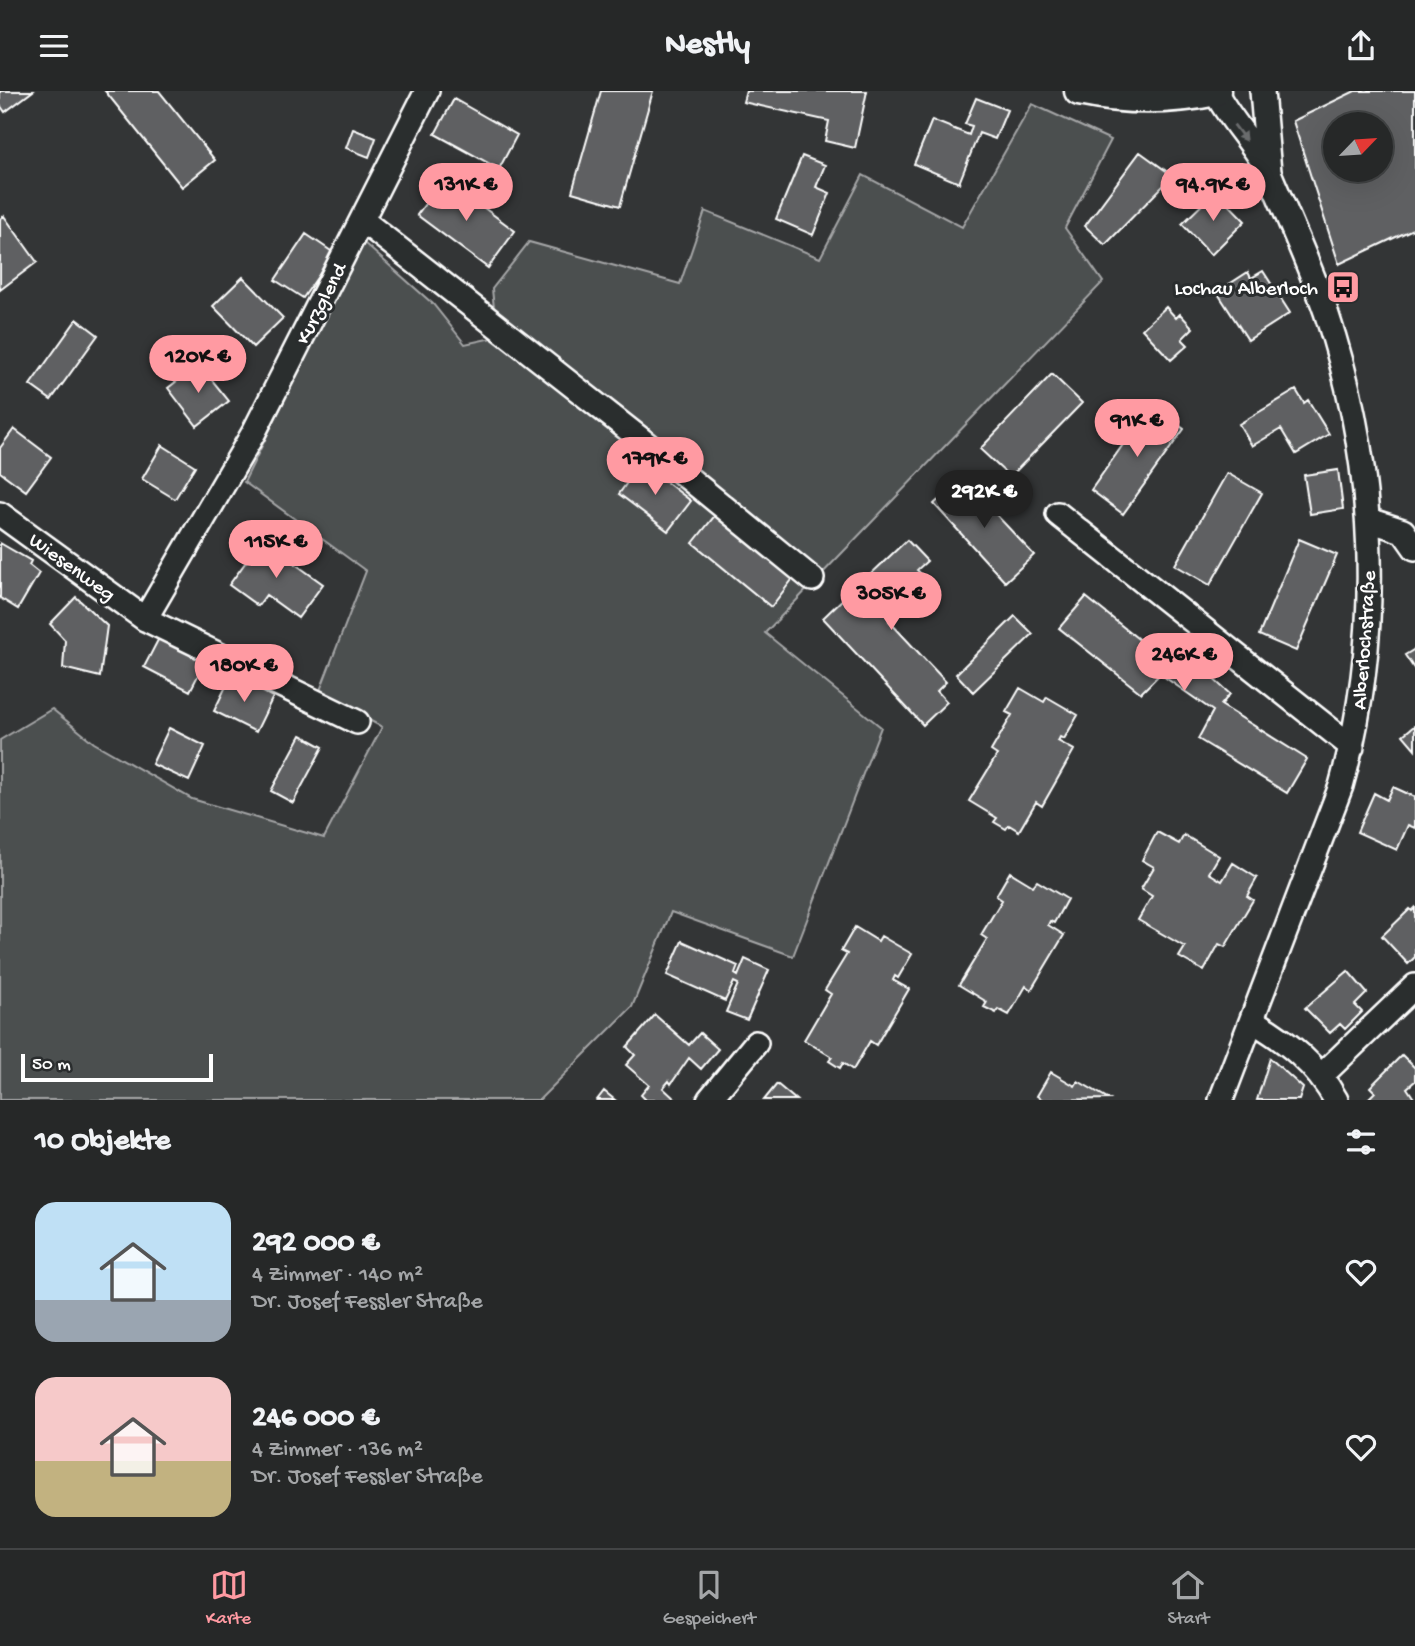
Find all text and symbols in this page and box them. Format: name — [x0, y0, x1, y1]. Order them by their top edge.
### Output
icon: menu — [35, 27, 73, 65]
text: Nestly — [665, 27, 750, 65]
icon: share — [1342, 27, 1380, 65]
north arrow — [1323, 112, 1393, 182]
map controls — [1323, 112, 1393, 182]
one-way arrow — [1232, 124, 1246, 142]
pin: 131K € — [409, 163, 523, 223]
pin: 94.9K € — [1148, 163, 1278, 223]
text: 131K € — [435, 172, 497, 199]
text: 94.9K € — [1177, 172, 1249, 199]
street label: Kurzglend — [292, 258, 355, 349]
bus stop icon: Lochau Alberloch — [1324, 268, 1362, 306]
place label: Lochau Alberloch — [1174, 278, 1318, 303]
pin: 120K € — [141, 335, 255, 395]
text: 120K € — [165, 344, 231, 371]
pin: 91K € — [1088, 399, 1186, 459]
text: 91K € — [1111, 408, 1163, 435]
pin: 179K € — [598, 437, 712, 497]
text: 179K € — [623, 446, 687, 473]
pin: 292K € — [927, 471, 1041, 530]
text: 292K € — [951, 479, 1017, 506]
pin: 115K € — [219, 521, 333, 580]
street label: Wiesenweg — [23, 529, 119, 609]
text: 115K € — [245, 529, 307, 556]
street label: Alberlochstraße — [1349, 569, 1384, 711]
pin: 305K € — [834, 573, 948, 632]
text: 305K € — [857, 581, 925, 608]
pin: 246K € — [1127, 633, 1241, 693]
text: 246K € — [1151, 642, 1217, 669]
pin: 180K € — [187, 645, 301, 704]
text: 180K € — [211, 653, 277, 680]
scale bar — [21, 1051, 214, 1083]
text: 50 m — [32, 1054, 71, 1077]
icon: filters — [1342, 1123, 1380, 1161]
text: 10 Objekte — [35, 1125, 170, 1160]
text: 292 000 € — [252, 1227, 380, 1262]
icon: home — [91, 1230, 175, 1314]
icon: heart — [1342, 1253, 1380, 1291]
text: 4 Zimmer · 140 m² — [252, 1262, 423, 1289]
text: Dr. Josef Fessler Straße — [252, 1289, 483, 1316]
text: 246 000 € — [252, 1402, 379, 1437]
icon: home — [91, 1405, 175, 1489]
icon: heart — [1342, 1428, 1380, 1466]
text: 4 Zimmer · 136 m² — [252, 1437, 423, 1464]
text: Dr. Josef Fessler Straße — [252, 1464, 483, 1491]
tab: Karte — [206, 1566, 251, 1631]
tab: Gespeichert — [663, 1566, 756, 1631]
tab: Start — [1168, 1566, 1209, 1631]

